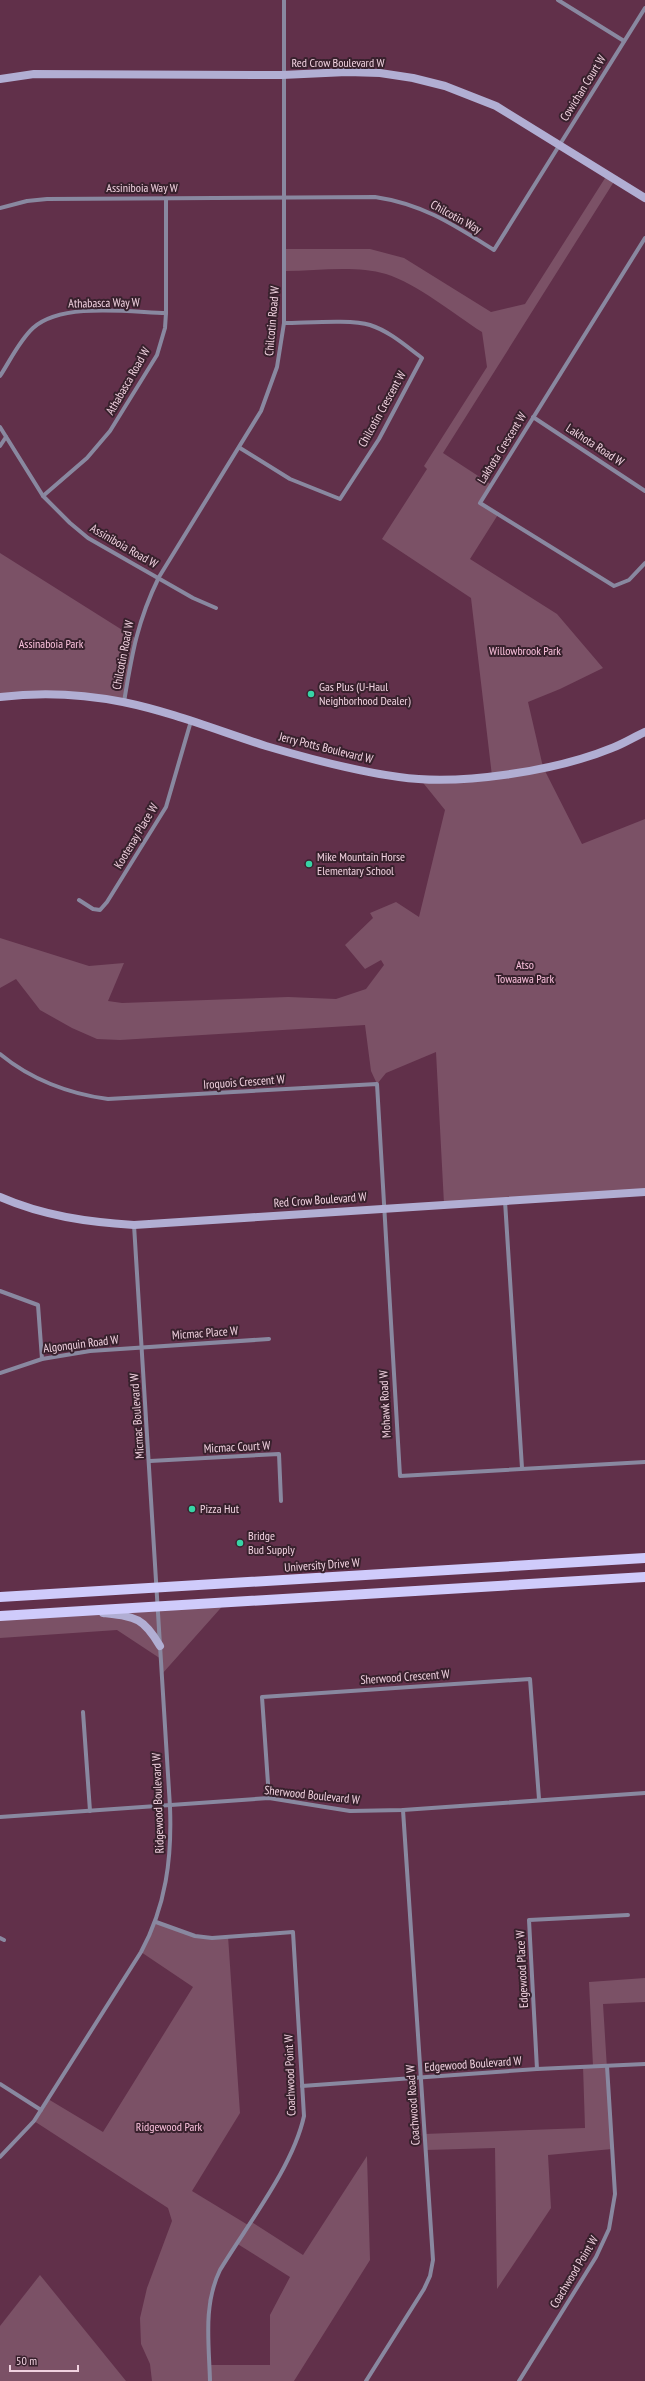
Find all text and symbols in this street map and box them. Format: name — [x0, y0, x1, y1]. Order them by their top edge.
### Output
street label: Cowichan Court W — [556, 52, 609, 123]
street label: Red Crow Boulevard W — [291, 55, 385, 70]
street label: Assiniboia Way W — [106, 180, 178, 195]
street label: Chilcotin Way — [428, 196, 485, 237]
street label: Chilcotin Road W — [261, 285, 282, 357]
street label: Athabasca Way W — [68, 294, 140, 311]
street label: Athabasca Road W — [102, 344, 153, 417]
street label: Chilcotin Crescent W — [354, 368, 409, 449]
street label: Lakhota Crescent W — [474, 409, 529, 486]
street label: Lakhota Road W — [563, 420, 627, 469]
street label: Assiniboia Road W — [88, 520, 161, 571]
street label: Chilcotin Road W — [108, 619, 137, 691]
park label: Assinaboia Park — [19, 636, 84, 651]
park label: Willowbrook Park — [489, 643, 561, 658]
place label: Gas Plus (U-Haul Neighborhood Dealer) — [319, 679, 411, 708]
marker: Gas Plus (U-Haul Neighborhood Dealer) — [306, 689, 316, 699]
street label: Jerry Potts Boulevard W — [277, 728, 375, 766]
street label: Kootenay Place W — [110, 801, 161, 871]
place label: Mike Mountain Horse Elementary School — [317, 849, 405, 878]
marker: Mike Mountain Horse Elementary School — [304, 859, 314, 869]
park label: Atso Towaawa Park — [496, 957, 554, 986]
street label: Iroquois Crescent W — [203, 1071, 285, 1092]
street label: Red Crow Boulevard W — [273, 1189, 367, 1210]
street label: Micmac Place W — [171, 1323, 238, 1342]
street label: Algonquin Road W — [42, 1331, 119, 1356]
street label: Mohawk Road W — [375, 1370, 394, 1438]
street label: Micmac Boulevard W — [126, 1373, 147, 1459]
street label: Micmac Court W — [203, 1437, 271, 1456]
place label: Pizza Hut — [200, 1501, 240, 1516]
marker: Pizza Hut — [187, 1504, 197, 1514]
place label: Bridge Bud Supply — [248, 1528, 295, 1557]
marker: Bridge Bud Supply — [235, 1538, 245, 1548]
street label: University Drive W — [284, 1554, 360, 1575]
street label: Sherwood Crescent W — [360, 1666, 450, 1687]
street label: Ridgewood Boulevard W — [148, 1752, 167, 1854]
street label: Sherwood Boulevard W — [264, 1782, 360, 1807]
street label: Edgewood Place W — [512, 1930, 531, 2008]
street label: Coachwood Point W — [281, 2034, 298, 2116]
street label: Edgewood Boulevard W — [424, 2053, 522, 2074]
street label: Coachwood Road W — [402, 2064, 423, 2146]
park label: Ridgewood Park — [136, 2119, 203, 2134]
street label: Coachwood Point W — [546, 2233, 601, 2311]
scale bar — [10, 2347, 78, 2373]
text: 50 m — [16, 2353, 37, 2368]

